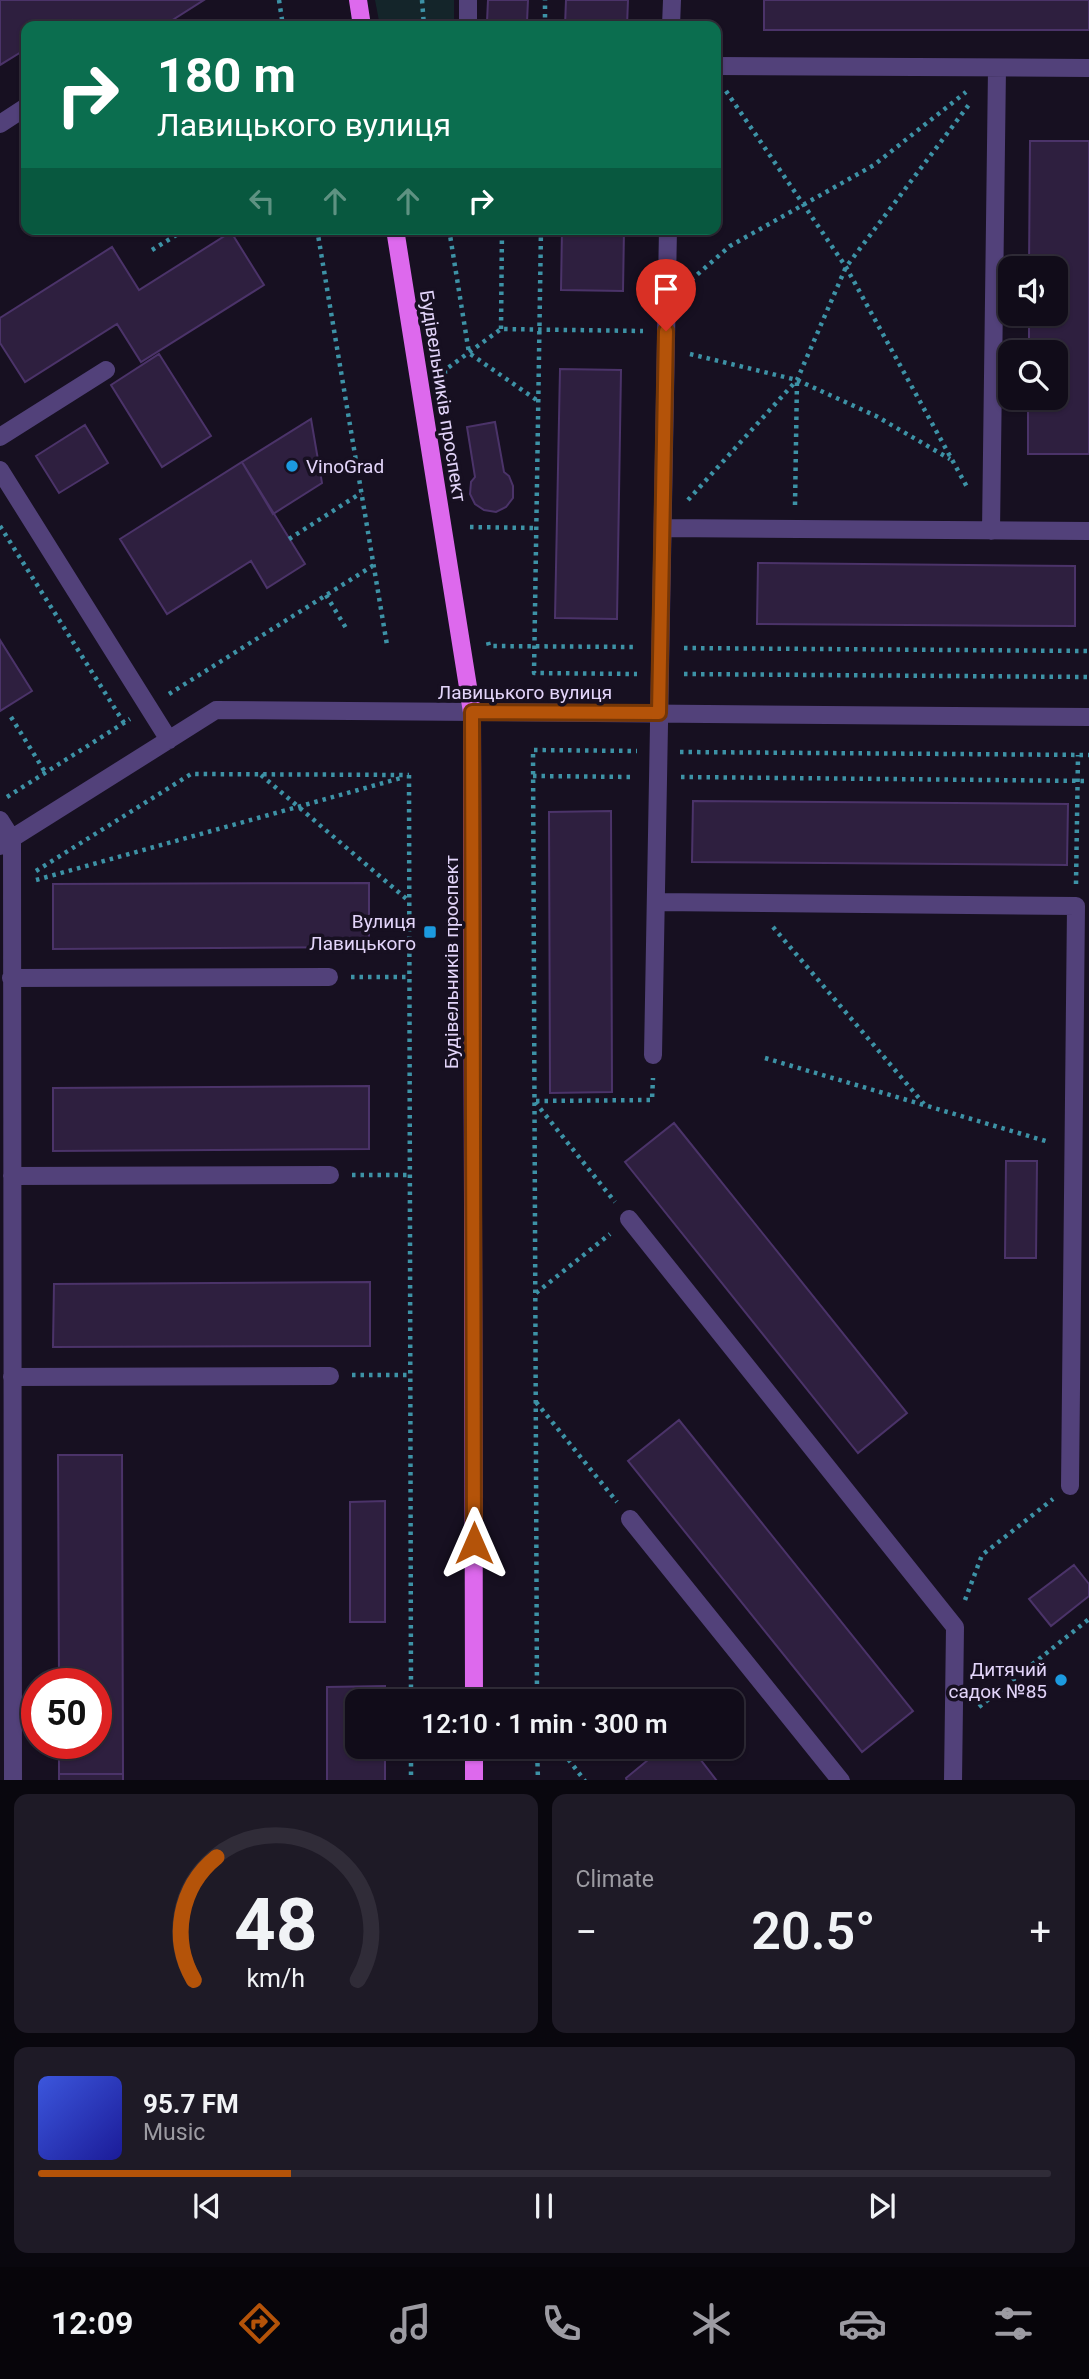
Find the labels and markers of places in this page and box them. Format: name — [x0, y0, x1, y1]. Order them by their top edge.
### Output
pin — [636, 259, 696, 331]
place label: VinoGrad — [306, 455, 384, 478]
marker: VinoGrad — [284, 458, 300, 474]
place label: Вулиця Лавицького — [309, 910, 416, 955]
marker: Вулиця Лавицького — [422, 924, 438, 940]
place label: Дитячий садок №85 — [949, 1658, 1047, 1703]
marker: Дитячий садок №85 — [1053, 1672, 1069, 1688]

